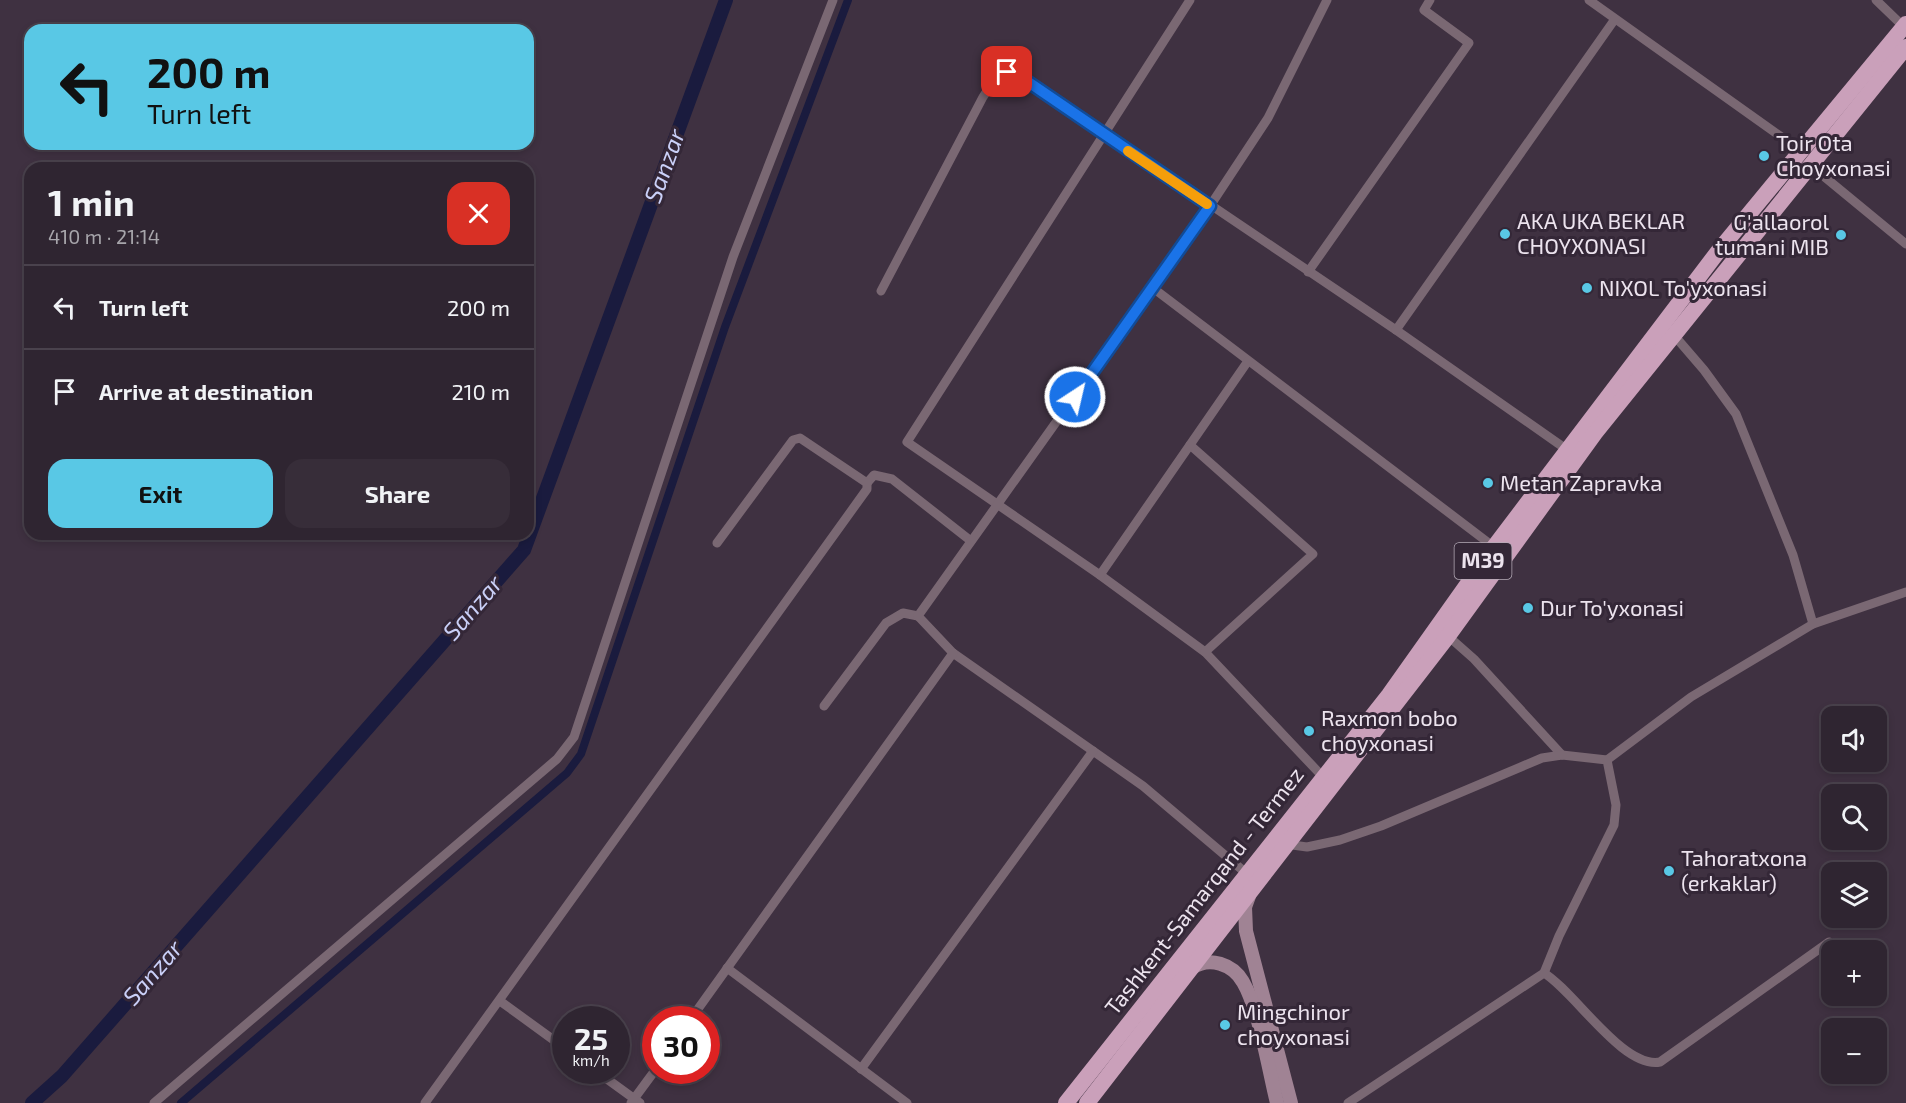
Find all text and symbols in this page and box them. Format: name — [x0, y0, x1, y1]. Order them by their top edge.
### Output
text: 200 m — [147, 46, 270, 96]
pin — [981, 46, 1032, 97]
icon: left — [48, 48, 126, 126]
icon: arrive — [990, 55, 1023, 88]
text: Turn left — [147, 97, 251, 129]
water label: Sanzar — [637, 124, 690, 206]
place label: Toir Ota Choyxonasi — [1776, 129, 1891, 180]
marker: Toir Ota Choyxonasi — [1757, 149, 1771, 163]
text: 1 min — [48, 180, 135, 223]
button: close — [447, 182, 510, 245]
place label: AKA UKA BEKLAR CHOYXONASI — [1517, 207, 1685, 258]
place label: G'allaorol tumani MIB — [1715, 208, 1829, 259]
text: 410 m · 21:14 — [48, 224, 160, 248]
marker: AKA UKA BEKLAR CHOYXONASI — [1498, 227, 1512, 241]
marker: G'allaorol tumani MIB — [1834, 228, 1848, 242]
place label: NIXOL To'yxonasi — [1599, 274, 1767, 300]
marker: NIXOL To'yxonasi — [1580, 281, 1594, 295]
icon: left — [48, 291, 81, 324]
text: Turn left — [99, 294, 188, 320]
text: 200 m — [447, 294, 510, 320]
position arrow — [1043, 365, 1107, 429]
icon: arrive — [48, 375, 81, 408]
text: Arrive at destination — [99, 378, 313, 404]
text: 210 m — [451, 378, 510, 404]
button: Exit — [48, 459, 273, 528]
button: Share — [285, 459, 510, 528]
place label: Metan Zapravka — [1500, 469, 1662, 495]
marker: Metan Zapravka — [1481, 476, 1495, 490]
road number: M39 — [1454, 543, 1512, 579]
water label: Sanzar — [436, 568, 508, 645]
place label: Dur To'yxonasi — [1540, 594, 1684, 620]
marker: Dur To'yxonasi — [1521, 601, 1535, 615]
place label: Raxmon bobo choyxonasi — [1321, 704, 1458, 755]
map controls — [1821, 706, 1887, 1084]
button: sound — [1821, 706, 1887, 772]
marker: Raxmon bobo choyxonasi — [1302, 724, 1316, 738]
street label: Tashkent-Samarqand - Termez — [1098, 761, 1308, 1019]
button: search — [1821, 784, 1887, 850]
place label: Tahoratxona (erkaklar) — [1681, 844, 1807, 895]
button: layers — [1821, 862, 1887, 928]
marker: Tahoratxona (erkaklar) — [1662, 864, 1676, 878]
water label: Sanzar — [116, 933, 188, 1010]
button: + — [1821, 940, 1887, 1006]
place label: Mingchinor choyxonasi — [1237, 998, 1350, 1049]
speed limit sign: 30 — [642, 1006, 720, 1084]
marker: Mingchinor choyxonasi — [1218, 1018, 1232, 1032]
button: − — [1821, 1018, 1887, 1084]
text: 25 — [574, 1020, 608, 1056]
text: km/h — [572, 1051, 610, 1069]

